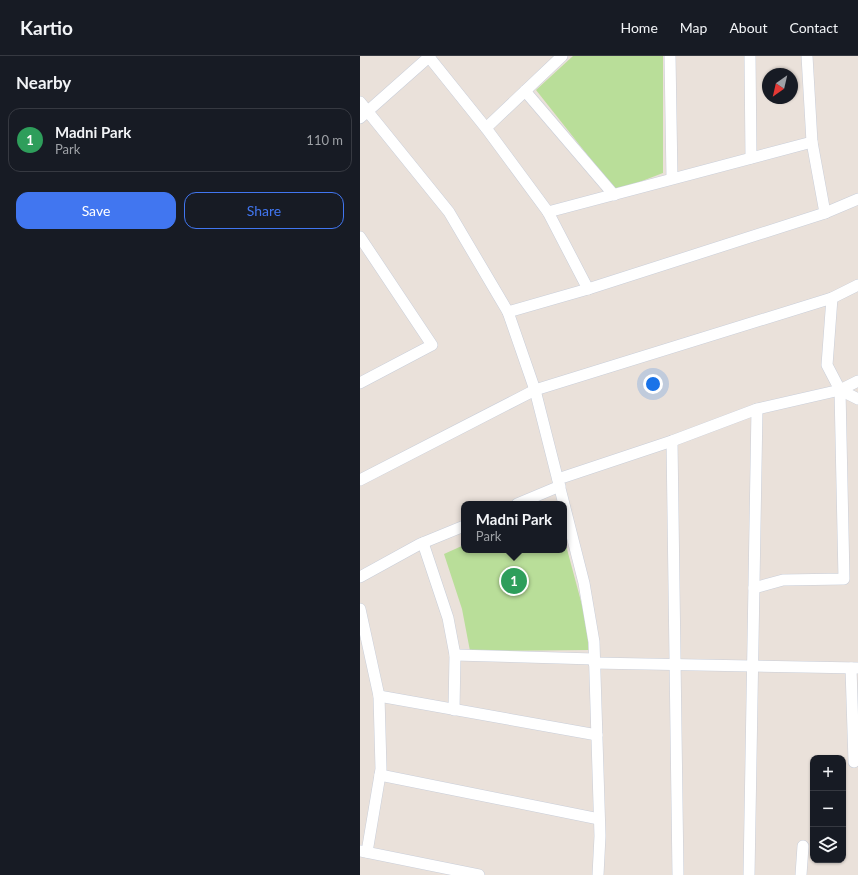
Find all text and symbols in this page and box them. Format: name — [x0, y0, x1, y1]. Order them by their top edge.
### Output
text: Kartio — [20, 16, 73, 39]
text: Home — [620, 19, 658, 36]
text: Map — [680, 19, 707, 36]
text: About — [729, 19, 767, 36]
text: Contact — [789, 19, 838, 36]
north arrow — [762, 68, 798, 104]
text: Nearby — [16, 72, 71, 93]
text: Madni Park — [55, 123, 131, 141]
text: 1 — [26, 132, 34, 148]
text: 110 m — [306, 132, 343, 148]
text: Park — [55, 141, 80, 157]
button: Save — [16, 192, 176, 229]
button: Share — [184, 192, 344, 229]
your location — [643, 374, 663, 394]
popup — [461, 501, 567, 553]
text: Madni Park — [476, 510, 552, 528]
text: Park — [476, 528, 501, 544]
pin: 1 — [501, 566, 527, 596]
map controls — [810, 755, 846, 863]
button: + — [810, 755, 846, 791]
button: − — [810, 791, 846, 827]
button: layers — [810, 827, 846, 863]

